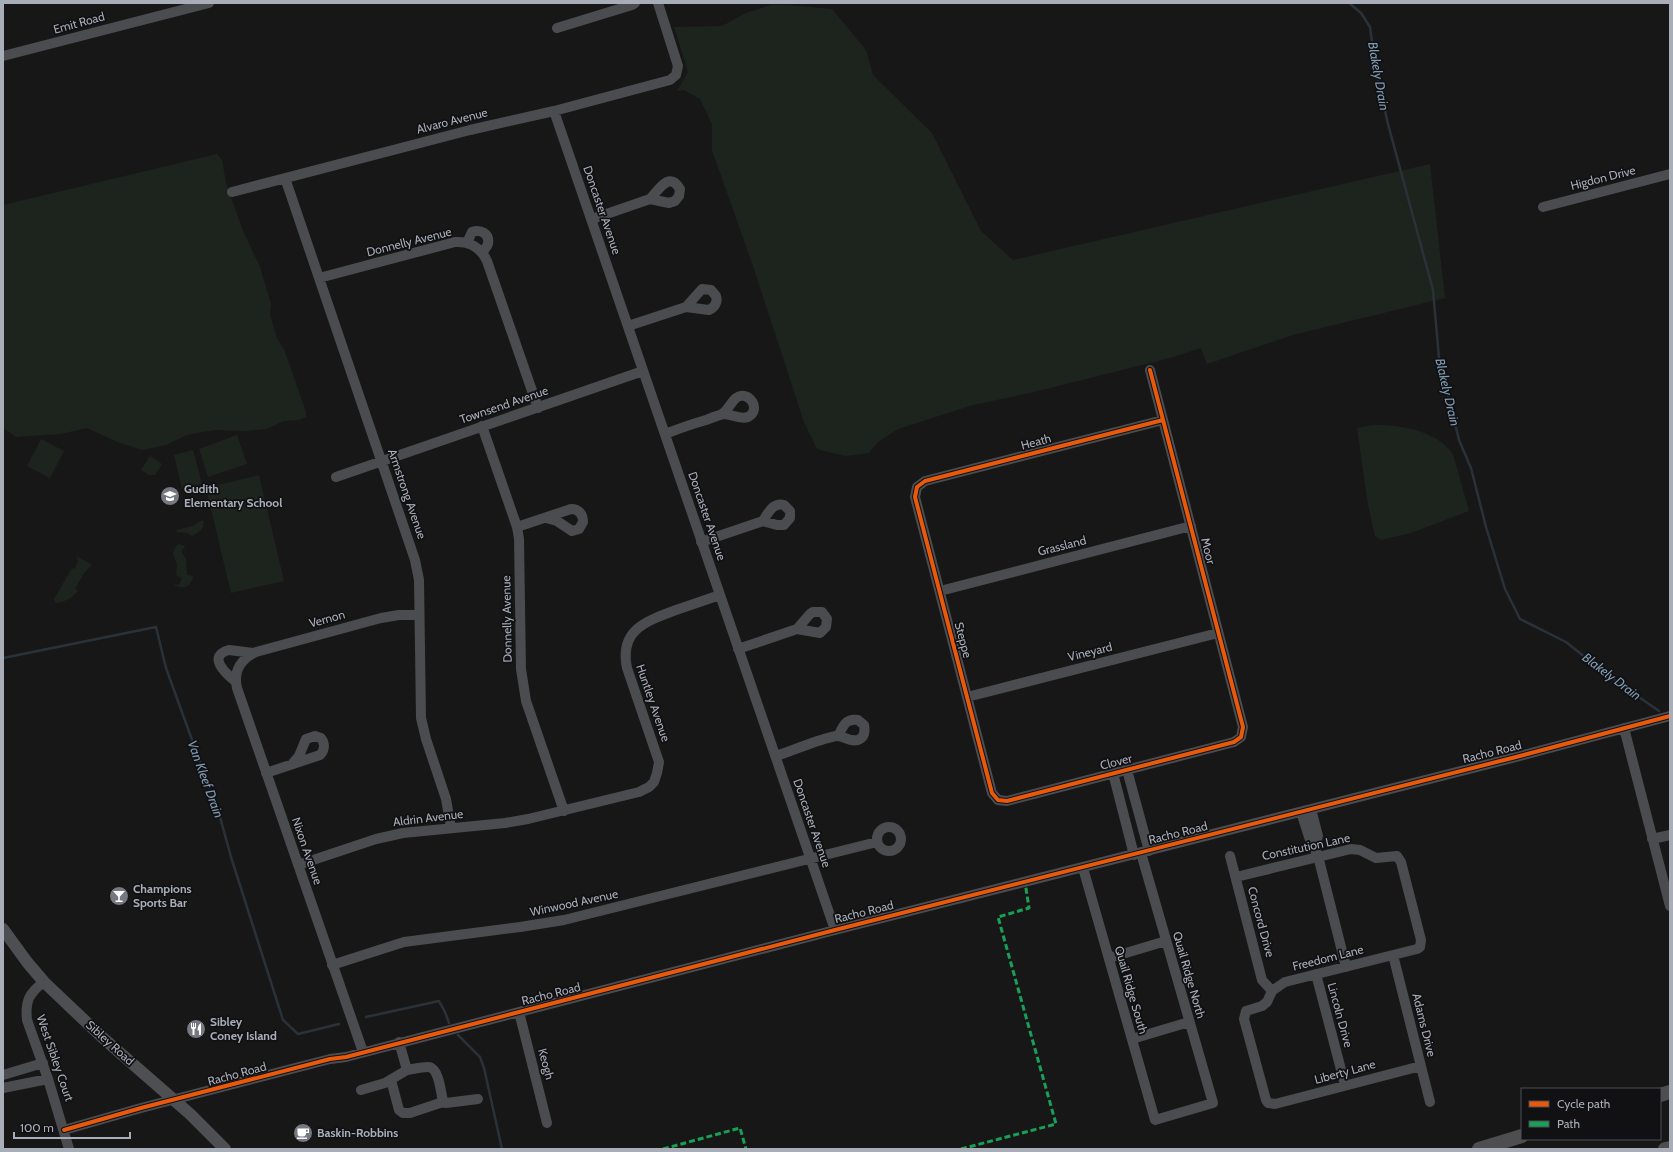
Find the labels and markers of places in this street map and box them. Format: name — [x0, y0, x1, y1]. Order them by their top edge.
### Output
place label: Gudith Elementary School — [184, 481, 282, 510]
school or university icon: Gudith Elementary School — [159, 485, 181, 507]
place label: Champions Sports Bar — [133, 881, 192, 910]
bar icon: Champions Sports Bar — [108, 885, 130, 907]
place label: Sibley Coney Island — [210, 1014, 277, 1043]
restaurant icon: Sibley Coney Island — [185, 1018, 207, 1040]
cafe icon: Baskin-Robbins — [292, 1122, 314, 1144]
place label: Baskin-Robbins — [317, 1125, 398, 1140]

